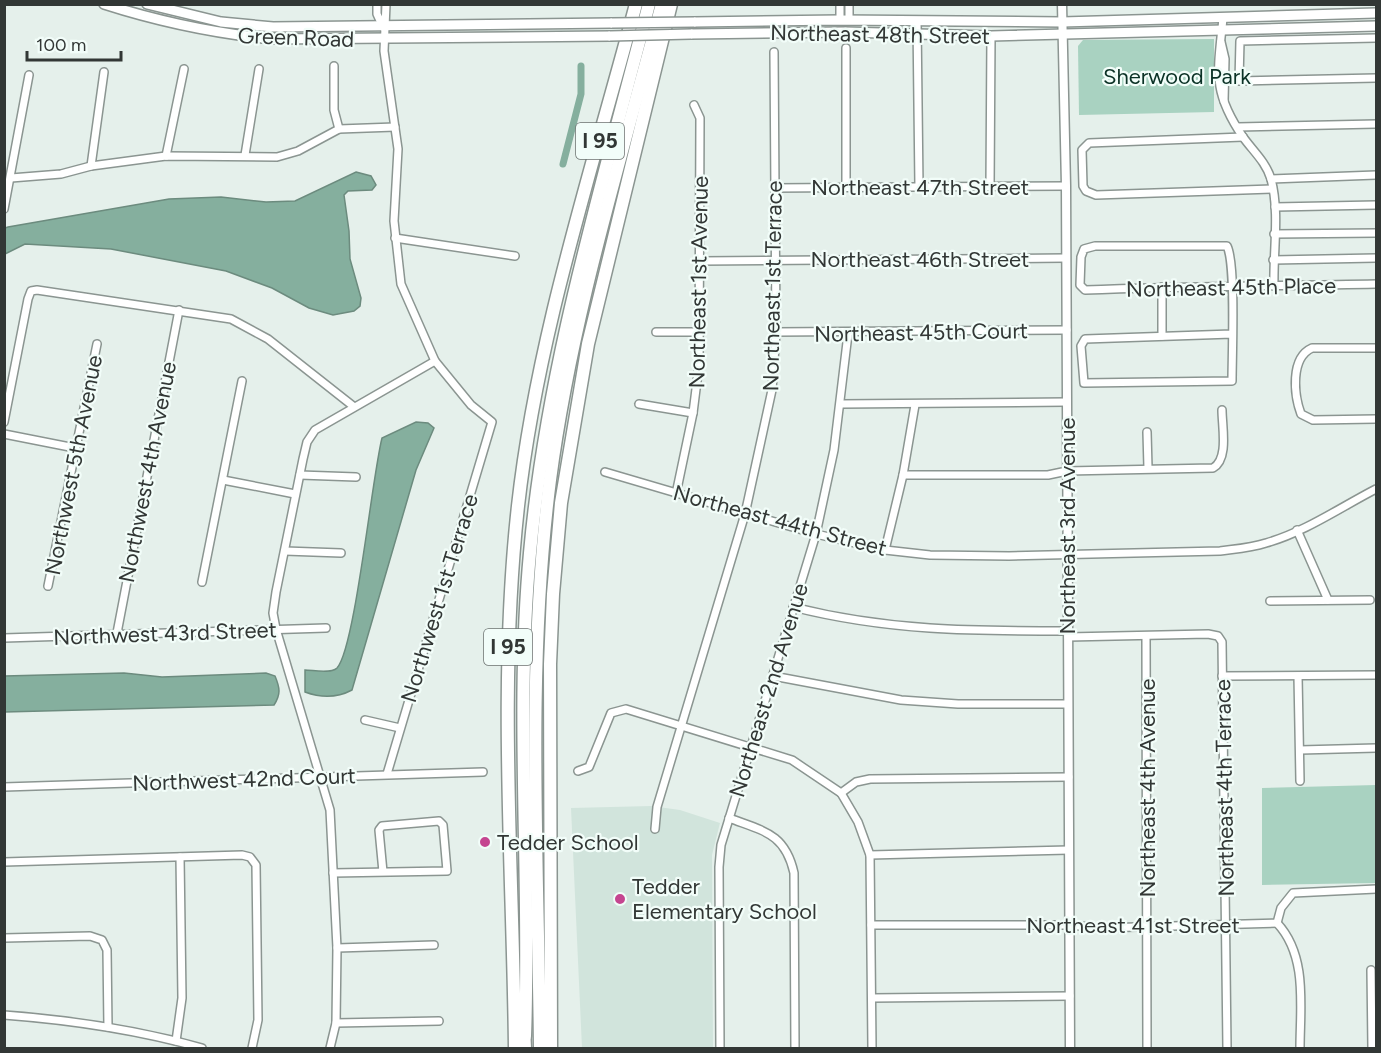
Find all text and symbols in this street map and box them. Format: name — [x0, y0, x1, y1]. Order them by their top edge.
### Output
street label: Northeast 48th Street — [770, 19, 990, 50]
street label: Green Road — [237, 22, 355, 53]
scale bar — [27, 24, 122, 62]
text: 100 m — [36, 34, 86, 56]
park label: Sherwood Park — [1103, 63, 1251, 90]
road number: I 95 — [576, 123, 624, 159]
street label: Northeast 47th Street — [811, 174, 1029, 201]
street label: Northeast 1st Avenue — [683, 176, 714, 389]
street label: Northeast 1st Terrace — [757, 180, 788, 392]
street label: Northeast 46th Street — [811, 246, 1029, 273]
street label: Northeast 45th Place — [1126, 272, 1336, 303]
street label: Northeast 45th Court — [814, 317, 1028, 348]
street label: Northwest 5th Avenue — [39, 353, 108, 577]
street label: Northwest 4th Avenue — [113, 359, 182, 585]
street label: Northeast 3rd Avenue — [1054, 417, 1081, 635]
street label: Northeast 44th Street — [670, 479, 890, 562]
street label: Northwest 1st Terrace — [395, 491, 484, 706]
street label: Northeast 2nd Avenue — [723, 580, 814, 800]
street label: Northwest 43rd Street — [53, 616, 277, 651]
road number: I 95 — [484, 629, 532, 665]
street label: Northeast 4th Avenue — [1134, 678, 1161, 898]
street label: Northeast 4th Terrace — [1209, 679, 1240, 897]
street label: Northwest 42nd Court — [132, 762, 356, 797]
place label: Tedder School — [497, 829, 639, 856]
marker: Tedder School — [478, 835, 492, 849]
place label: Tedder Elementary School — [632, 873, 817, 925]
marker: Tedder Elementary School — [613, 892, 627, 906]
street label: Northeast 41st Street — [1026, 912, 1240, 939]

